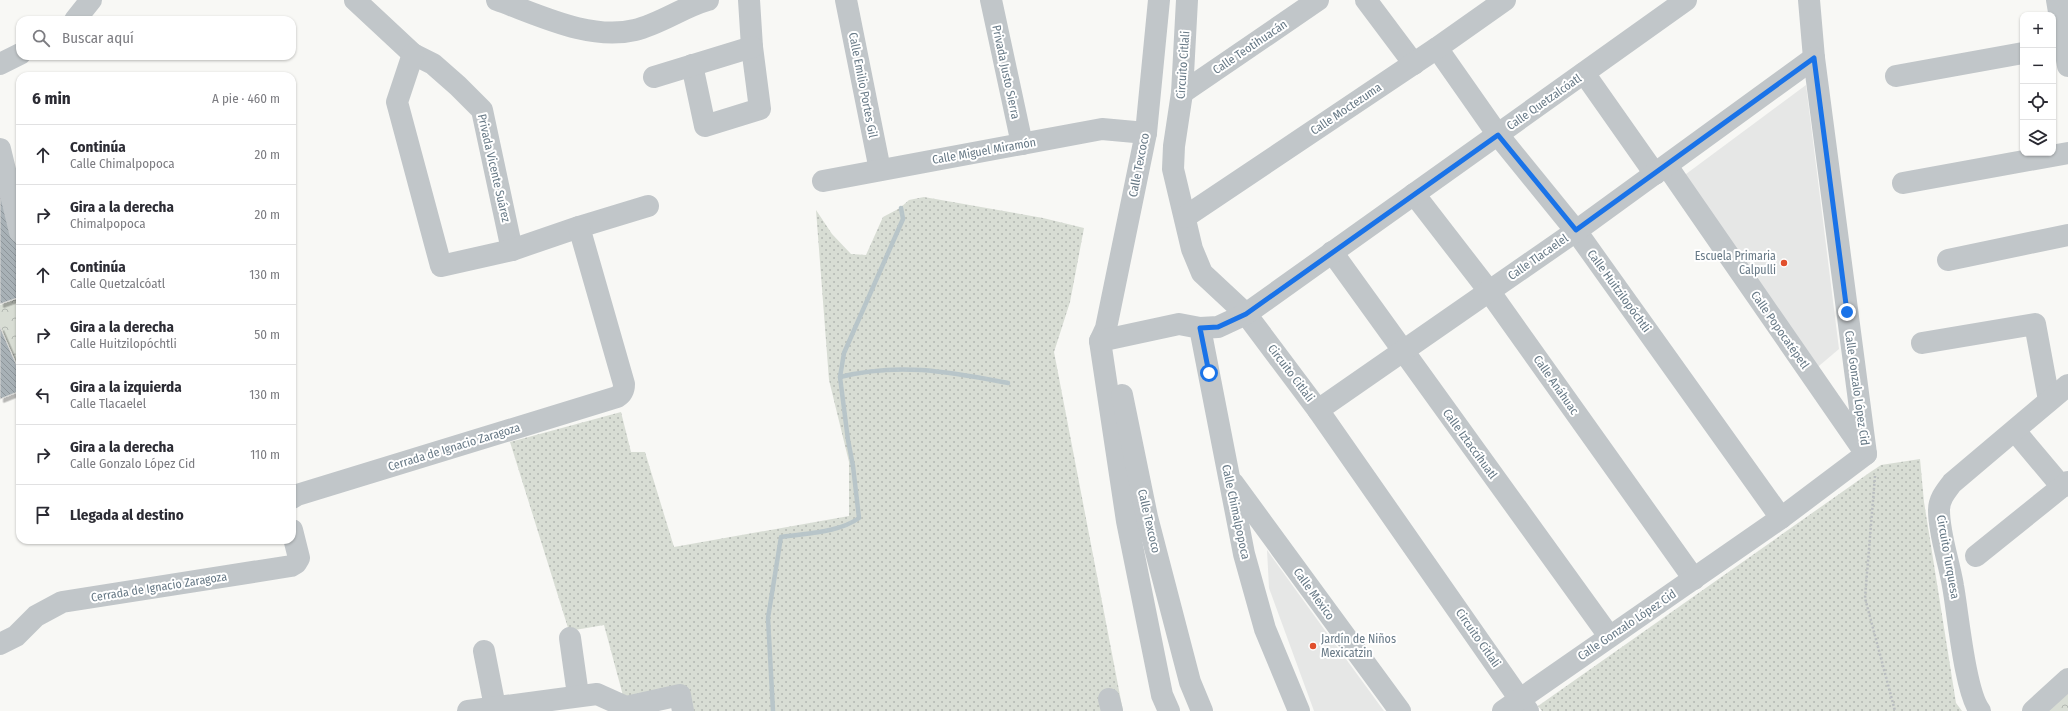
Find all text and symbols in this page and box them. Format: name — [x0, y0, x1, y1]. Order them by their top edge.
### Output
map controls — [2020, 12, 2056, 156]
button: + — [2020, 12, 2056, 48]
search box — [16, 16, 296, 60]
street label: Calle Teotihuacán — [1210, 17, 1290, 77]
street label: Privada Justo Sierra — [989, 24, 1023, 120]
icon: search — [30, 27, 52, 49]
text: Buscar aquí — [62, 29, 134, 47]
street label: Calle Emilio Portes Gil — [846, 31, 880, 139]
street label: Circuito Citlali — [1174, 31, 1192, 99]
button: − — [2020, 48, 2056, 84]
street label: Calle Quetzalcóatl — [1504, 71, 1584, 133]
street label: Calle Moctezuma — [1308, 80, 1384, 138]
button: locate — [2020, 84, 2056, 120]
text: 6 min — [32, 88, 71, 109]
text: A pie · 460 m — [212, 91, 280, 106]
street label: Privada Vicente Suárez — [475, 112, 513, 224]
button: layers — [2020, 120, 2056, 156]
street label: Calle Texcoco — [1126, 132, 1152, 198]
street label: Calle Miguel Miramón — [931, 135, 1037, 167]
text: Continúa — [70, 138, 126, 156]
icon: ahead — [32, 144, 54, 166]
text: 20 m — [254, 147, 280, 162]
text: Calle Chimalpopoca — [70, 156, 175, 171]
text: Gira a la derecha — [70, 198, 174, 216]
icon: right — [32, 204, 54, 226]
text: 20 m — [254, 207, 280, 222]
text: Chimalpopoca — [70, 216, 146, 231]
street label: Calle Tlacaelel — [1505, 231, 1571, 283]
street label: Calle Huitzilopóchtli — [1584, 247, 1654, 335]
place label: Escuela Primaria Calpulli — [1695, 249, 1776, 277]
text: Continúa — [70, 258, 126, 276]
marker: Escuela Primaria Calpulli — [1779, 258, 1789, 268]
icon: ahead — [32, 264, 54, 286]
text: 130 m — [249, 267, 280, 282]
text: Calle Quetzalcóatl — [70, 276, 165, 291]
street label: Calle Popocatépetl — [1748, 288, 1812, 372]
route end — [1838, 303, 1856, 321]
text: Gira a la derecha — [70, 318, 174, 336]
icon: right — [32, 324, 54, 346]
text: 50 m — [254, 327, 280, 342]
street label: Calle Gonzalo López Cid — [1842, 330, 1872, 446]
text: Calle Huitzilopóchtli — [70, 336, 177, 351]
street label: Circuito Citlali — [1265, 342, 1317, 404]
street label: Calle Anáhuac — [1531, 353, 1581, 417]
route start — [1200, 364, 1218, 382]
text: Gira a la izquierda — [70, 378, 182, 396]
icon: left — [32, 384, 54, 406]
text: 130 m — [249, 387, 280, 402]
text: Calle Tlacaelel — [70, 396, 146, 411]
street label: Calle Iztaccíhuatl — [1440, 406, 1500, 482]
street label: Cerrada de Ignacio Zaragoza — [386, 420, 522, 474]
text: Gira a la derecha — [70, 438, 174, 456]
icon: right — [32, 444, 54, 466]
text: 110 m — [250, 447, 280, 462]
text: Calle Gonzalo López Cid — [70, 456, 195, 471]
street label: Calle Chimalpopoca — [1219, 463, 1253, 561]
street label: Calle Texcoco — [1135, 488, 1163, 554]
icon: arrive — [32, 504, 54, 526]
text: Llegada al destino — [70, 506, 184, 524]
street label: Circuito Turquesa — [1934, 514, 1962, 600]
street label: Calle México — [1291, 565, 1337, 623]
street label: Cerrada de Ignacio Zaragoza — [90, 569, 228, 605]
street label: Calle Gonzalo López Cid — [1575, 587, 1679, 663]
street label: Circuito Citlali — [1453, 606, 1503, 670]
place label: Jardín de Niños Mexicatzin — [1321, 632, 1396, 660]
marker: Jardín de Niños Mexicatzin — [1308, 641, 1318, 651]

